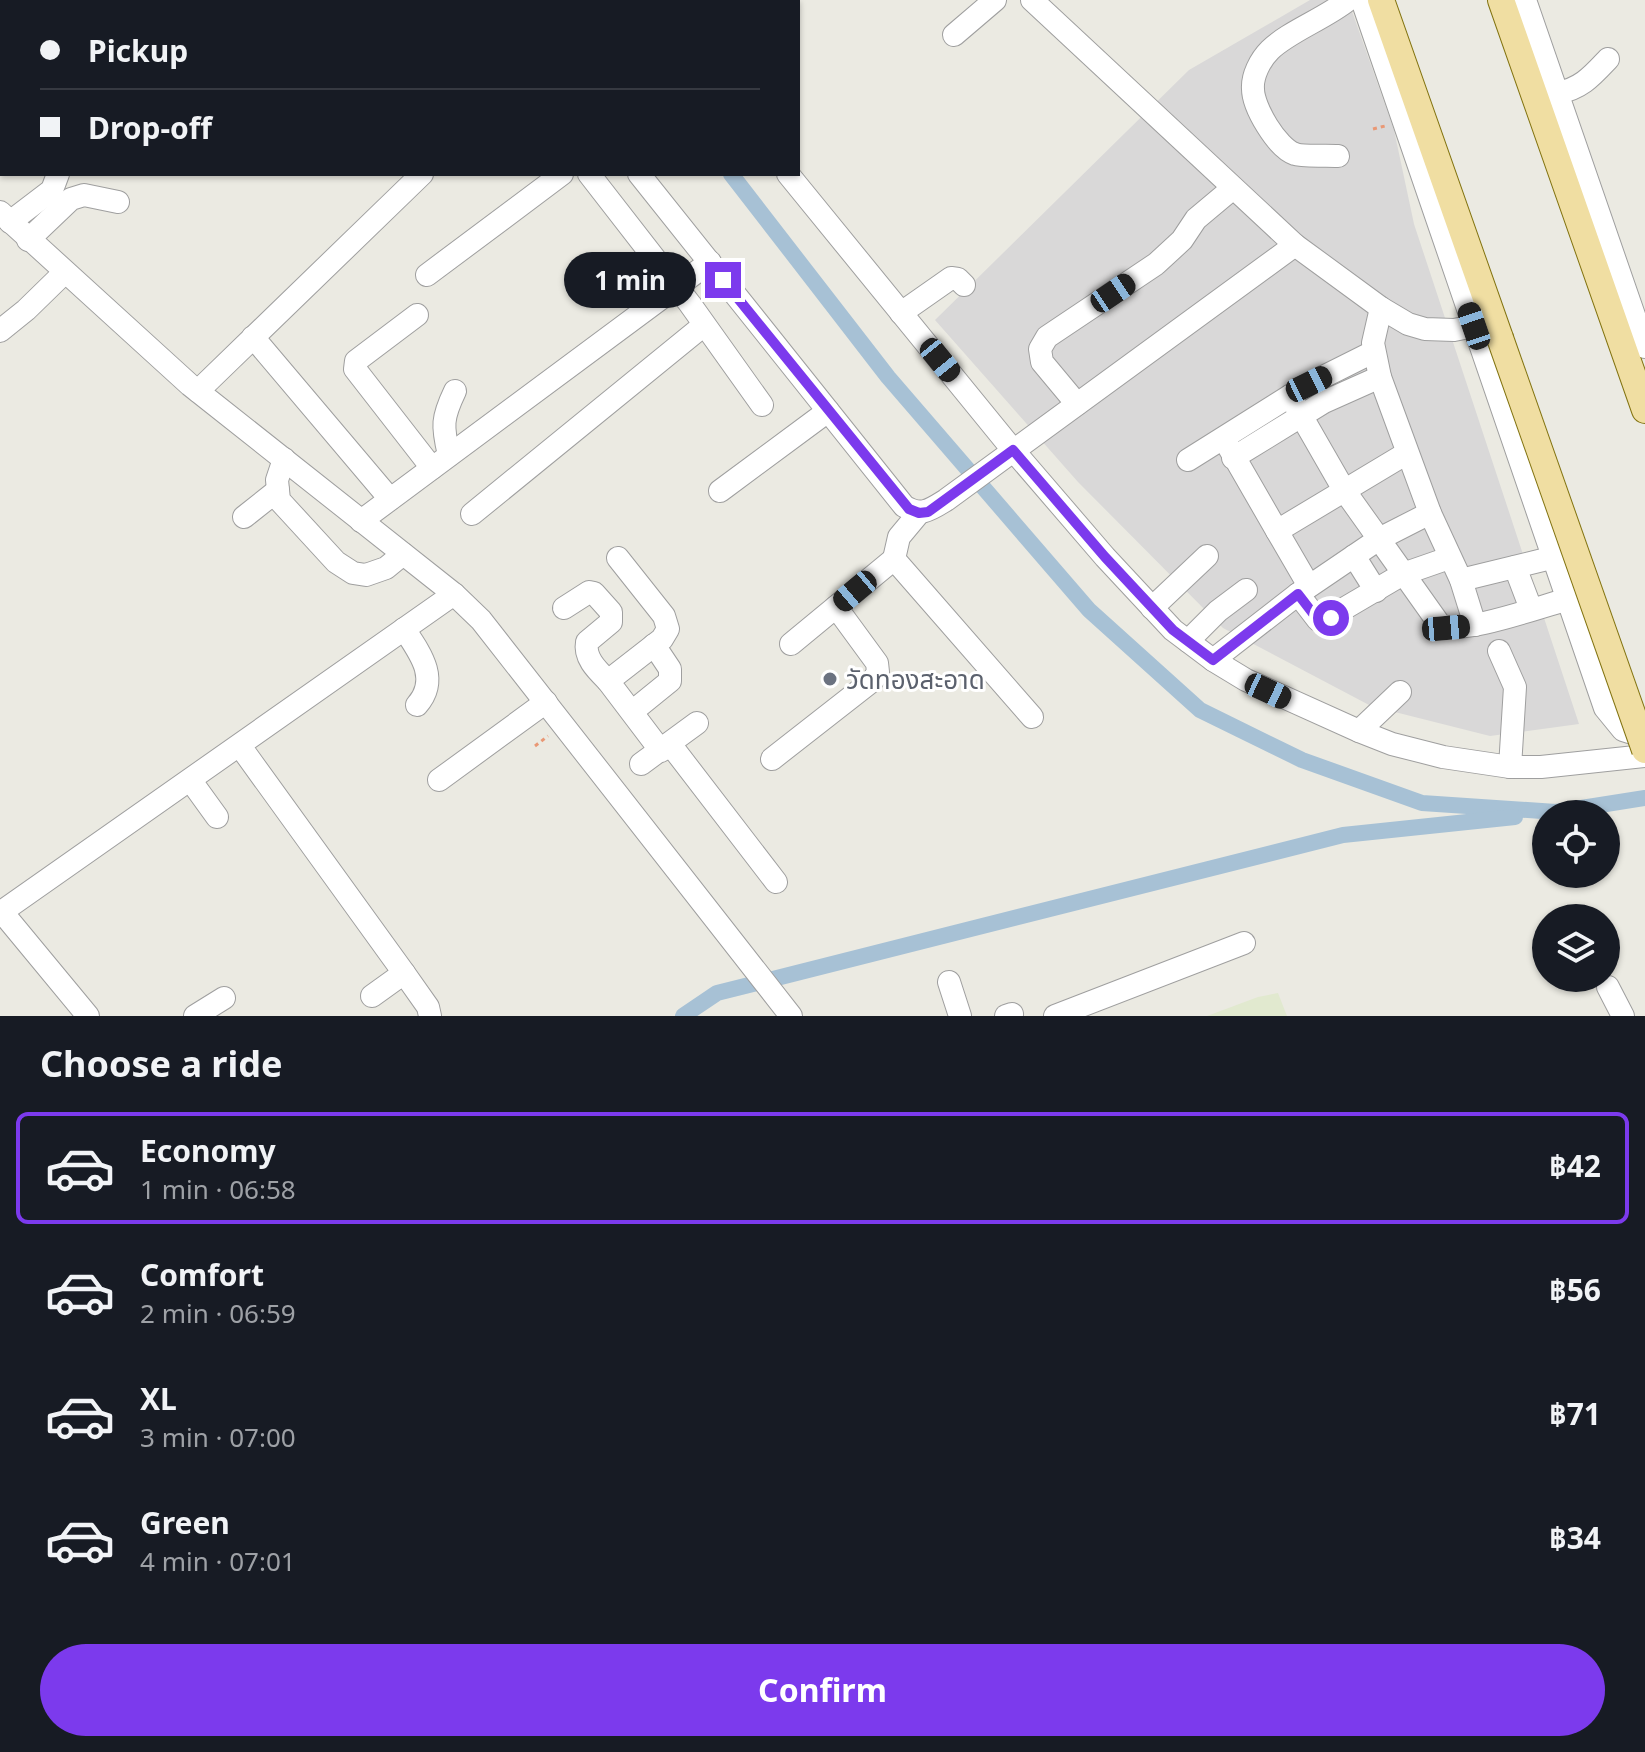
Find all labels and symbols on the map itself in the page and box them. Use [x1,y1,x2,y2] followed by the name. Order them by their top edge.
[563,252,695,308] callout: 1 min
[705,262,741,298] route end
[1086,270,1140,316] car
[1455,299,1493,353] car
[916,334,964,386] car
[1282,363,1336,405] car
[829,566,881,616] car
[1313,600,1349,636] route start
[1421,614,1471,642] car
[846,661,985,697] place label: วัดทองสะอาด
[821,670,839,688] marker: วัดทองสะอาด
[1241,670,1295,712] car

